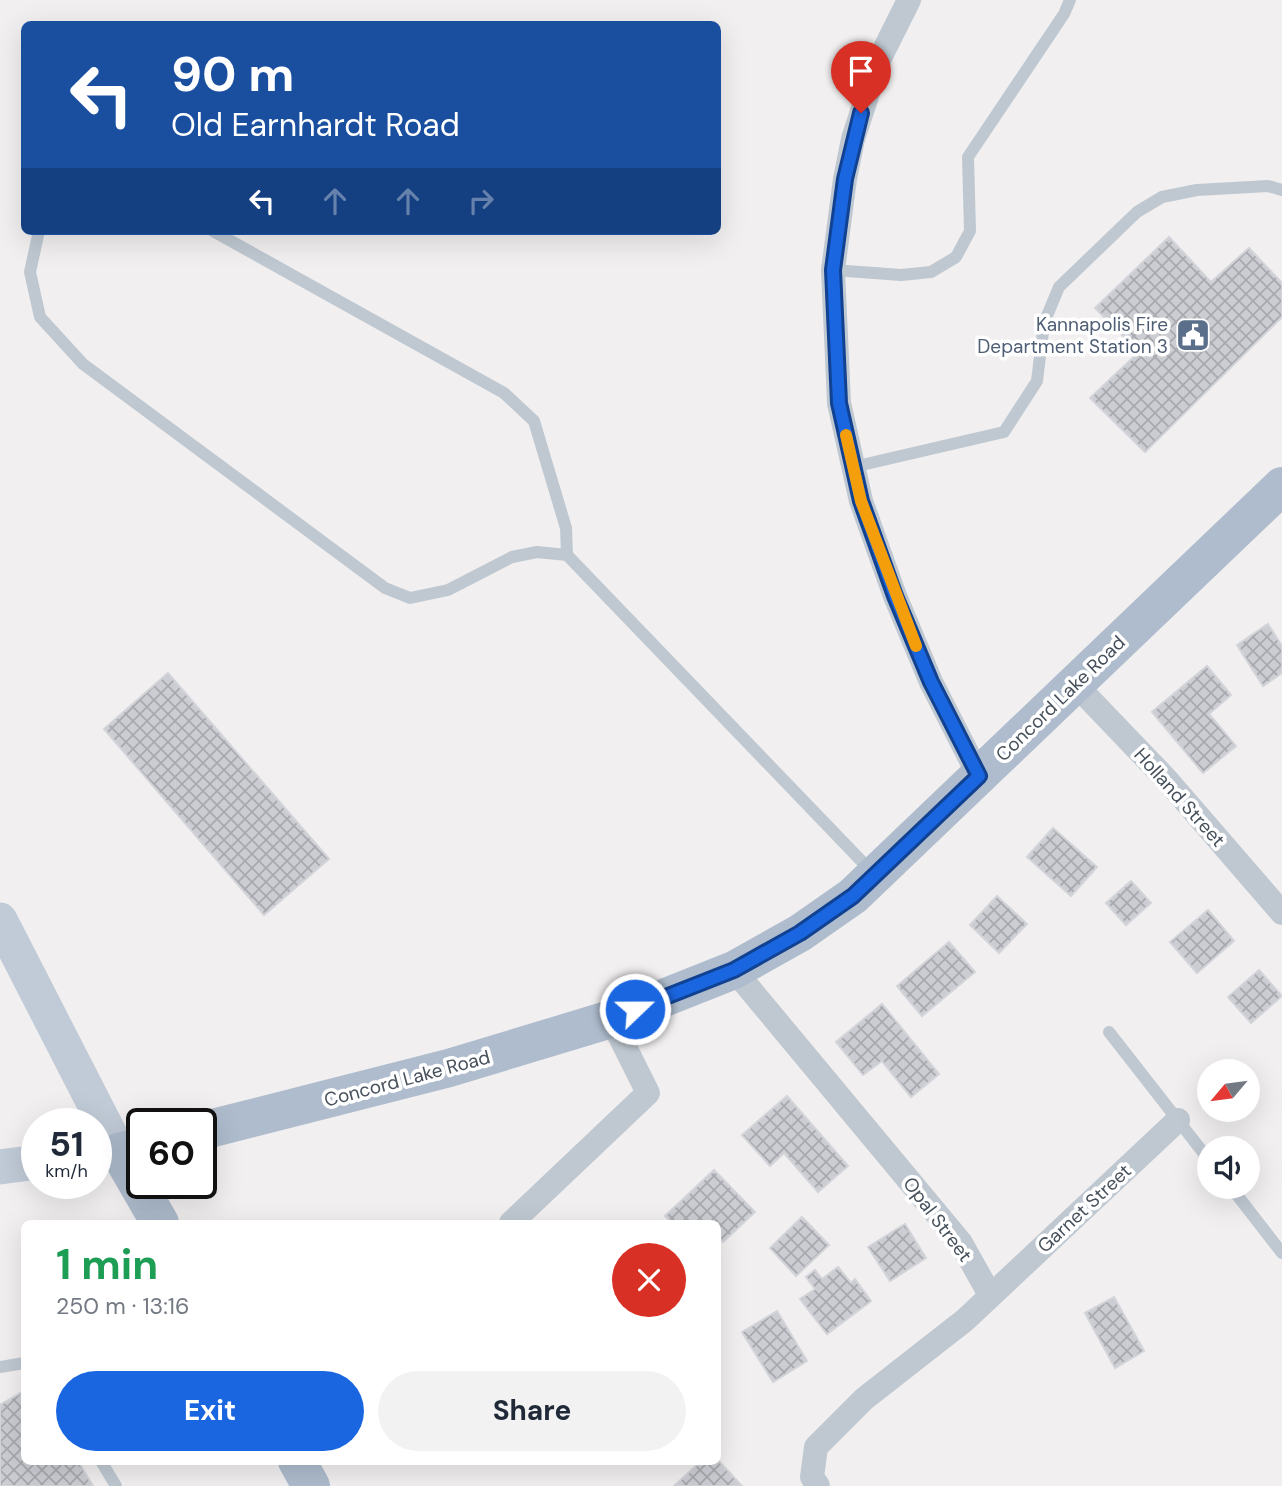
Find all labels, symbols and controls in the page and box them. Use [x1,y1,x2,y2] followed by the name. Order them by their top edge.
[831,41,891,113] pin
[171,42,294,106] text: 90 m
[56,49,147,140] icon: left
[842,52,880,90] icon: arrive
[171,104,460,146] text: Old Earnhardt Road
[243,182,281,220] icon: left
[316,182,354,220] icon: ahead
[389,182,427,220] icon: ahead
[462,182,500,220] icon: right
[977,312,1168,359] place label: Kannapolis Fire Department Station 3
[1174,316,1212,354] public building icon: Kannapolis Fire Department Station 3
[990,630,1130,767] street label: Concord Lake Road
[1129,743,1231,852] street label: Holland Street
[598,972,672,1046] position arrow
[321,1044,493,1113] street label: Concord Lake Road
[1197,1059,1260,1122] north arrow
[1197,1059,1260,1199] map controls
[126,1108,217,1199] speed limit sign: 60
[49,1121,84,1167] text: 51
[1197,1136,1260,1199] button: sound
[1032,1158,1137,1258] street label: Garnet Street
[45,1159,88,1183] text: km/h
[898,1172,978,1267] street label: Opal Street
[56,1237,158,1292] text: 1 min
[612,1243,686,1317] button: close
[56,1291,189,1321] text: 250 m · 13:16
[56,1371,364,1451] button: Exit
[378,1371,686,1451] button: Share

